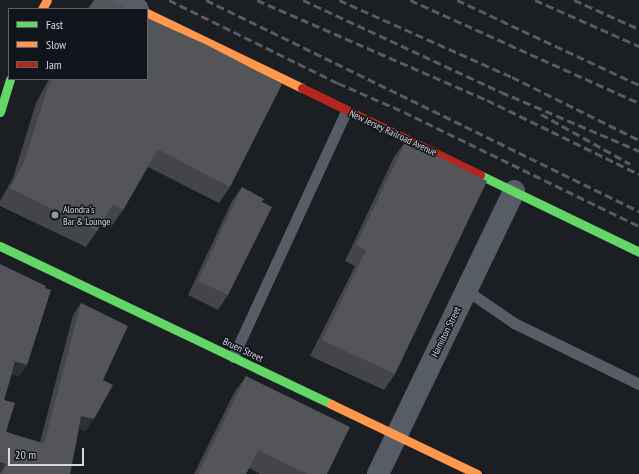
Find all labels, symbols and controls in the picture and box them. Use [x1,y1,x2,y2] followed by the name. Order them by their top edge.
[8,8,148,80] legend
[46,17,63,32] text: Fast
[46,37,66,52] text: Slow
[46,57,62,72] text: Jam
[347,107,439,159] street label: New Jersey Railroad Avenue
[63,203,110,226] place label: Alondra's Bar & Lounge
[50,210,60,220] marker: Alondra's Bar & Lounge
[429,305,463,359] street label: Hamilton Street
[221,335,265,365] street label: Bruen Street
[10,440,86,466] scale bar
[15,447,36,462] text: 20 m

